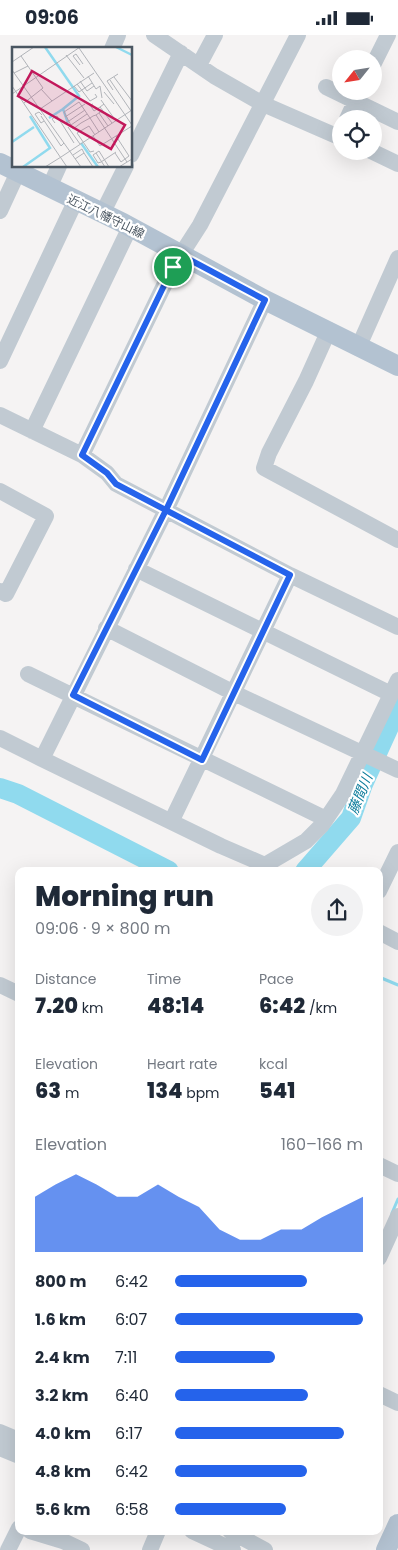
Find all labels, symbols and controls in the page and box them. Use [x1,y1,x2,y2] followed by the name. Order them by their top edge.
[25,4,79,31] text: 09:06
[12,47,132,167] inset map
[332,50,382,100] north arrow
[332,50,382,160] map controls
[332,110,382,160] button: locate
[65,190,147,242] street label: 近江八幡守山線
[152,246,194,288] pin
[159,253,187,281] icon: arrive
[343,769,378,817] water label: 藤間川
[35,877,214,916] text: Morning run
[311,884,363,936] button: share
[35,917,171,940] text: 09:06 · 9 × 800 m
[35,969,96,989] text: Distance
[147,969,181,989] text: Time
[259,969,294,989] text: Pace
[35,991,78,1020] text: 7.20
[147,991,204,1020] text: 48:14
[259,991,305,1020] text: 6:42
[78,998,103,1018] text: km
[305,998,337,1018] text: /km
[35,1054,98,1074] text: Elevation
[147,1054,217,1074] text: Heart rate
[259,1054,288,1074] text: kcal
[35,1076,61,1105] text: 63
[147,1076,182,1105] text: 134
[259,1076,295,1105] text: 541
[61,1083,79,1103] text: m
[182,1083,220,1103] text: bpm
[35,1133,107,1156] text: Elevation
[281,1133,363,1156] text: 160–166 m
[35,1270,87,1293] text: 800 m
[115,1270,148,1293] text: 6:42
[35,1308,86,1331] text: 1.6 km
[115,1308,147,1331] text: 6:07
[35,1346,90,1369] text: 2.4 km
[115,1346,137,1369] text: 7:11
[35,1384,89,1407] text: 3.2 km
[115,1384,149,1407] text: 6:40
[35,1422,91,1445] text: 4.0 km
[115,1422,142,1445] text: 6:17
[35,1460,91,1483] text: 4.8 km
[115,1460,148,1483] text: 6:42
[35,1498,90,1521] text: 5.6 km
[115,1498,149,1521] text: 6:58

